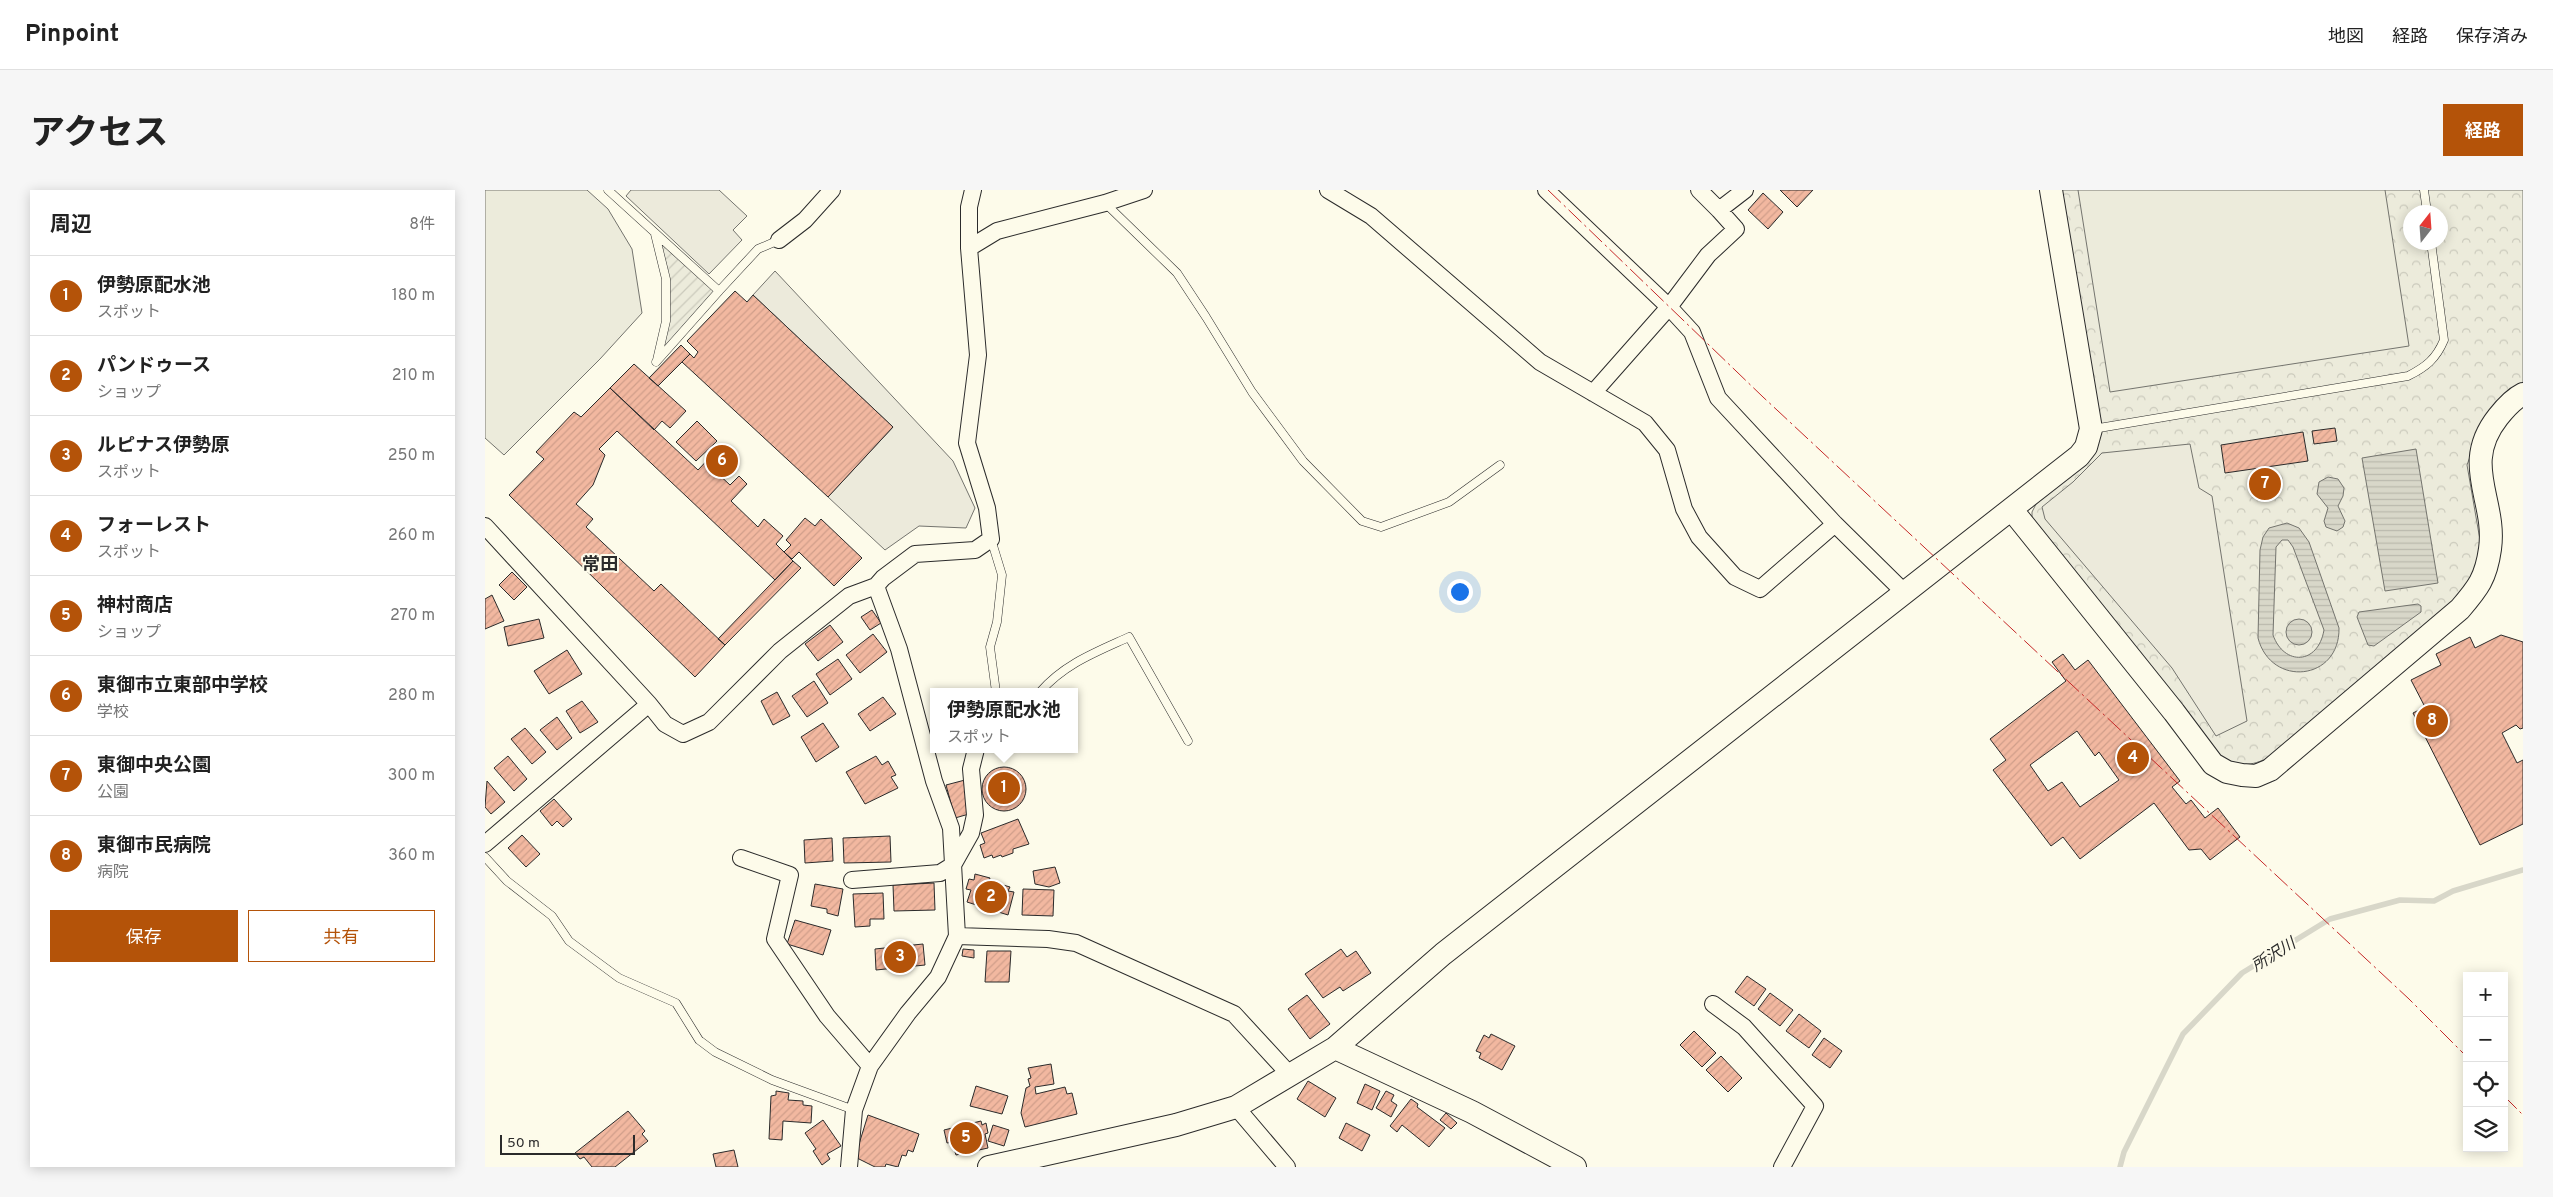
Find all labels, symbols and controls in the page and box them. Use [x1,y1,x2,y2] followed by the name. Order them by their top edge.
[25,20,119,50] text: Pinpoint
[2328,26,2364,49] text: 地図
[2392,26,2428,49] text: 経路
[2456,26,2528,49] text: 保存済み
[2443,104,2523,156] button: 経路
[30,113,168,157] text: アクセス
[2403,205,2448,250] north arrow
[50,212,92,239] text: 周辺
[409,215,435,235] text: 8件
[97,274,211,298] text: 伊勢原配水池
[63,286,69,306] text: 1
[392,286,435,306] text: 180 m
[97,303,161,323] text: スポット
[97,354,211,378] text: パンドゥース
[61,366,71,386] text: 2
[392,366,435,386] text: 210 m
[97,383,161,403] text: ショップ
[97,434,230,458] text: ルピナス伊勢原
[706,442,738,480] pin: 6
[61,446,71,466] text: 3
[388,446,435,466] text: 250 m
[97,463,161,483] text: スポット
[2249,465,2281,503] pin: 7
[97,514,211,538] text: フォーレスト
[61,526,71,546] text: 4
[388,526,435,546] text: 260 m
[97,543,161,563] text: スポット
[582,554,618,577] district label: 常田
[1447,579,1473,605] your location
[97,594,173,618] text: 神村商店
[61,606,71,626] text: 5
[390,606,435,626] text: 270 m
[97,623,161,643] text: ショップ
[97,674,268,698] text: 東御市立東部中学校
[61,686,71,706] text: 6
[388,686,435,706] text: 280 m
[930,688,1078,753] popup
[947,699,1061,723] text: 伊勢原配水池
[2416,702,2448,740] pin: 8
[97,703,129,723] text: 学校
[947,728,1011,748] text: スポット
[2117,739,2149,777] pin: 4
[97,754,211,778] text: 東御中央公園
[62,766,70,786] text: 7
[388,766,435,786] text: 300 m
[988,769,1020,807] pin: 1
[97,783,129,803] text: 公園
[97,834,211,858] text: 東御市民病院
[61,846,71,866] text: 8
[388,846,435,866] text: 360 m
[97,863,129,883] text: 病院
[975,878,1007,916] pin: 2
[50,910,238,962] button: 保存
[248,910,435,962] button: 共有
[2248,933,2301,977] water label: 所沢川
[884,938,916,976] pin: 3
[2463,972,2508,1152] map controls
[2463,972,2508,1017] button: +
[2463,1017,2508,1062] button: −
[2463,1062,2508,1107] button: locate
[2463,1107,2508,1152] button: layers
[950,1119,982,1157] pin: 5
[500,1132,635,1155] scale bar
[507,1135,540,1152] text: 50 m

